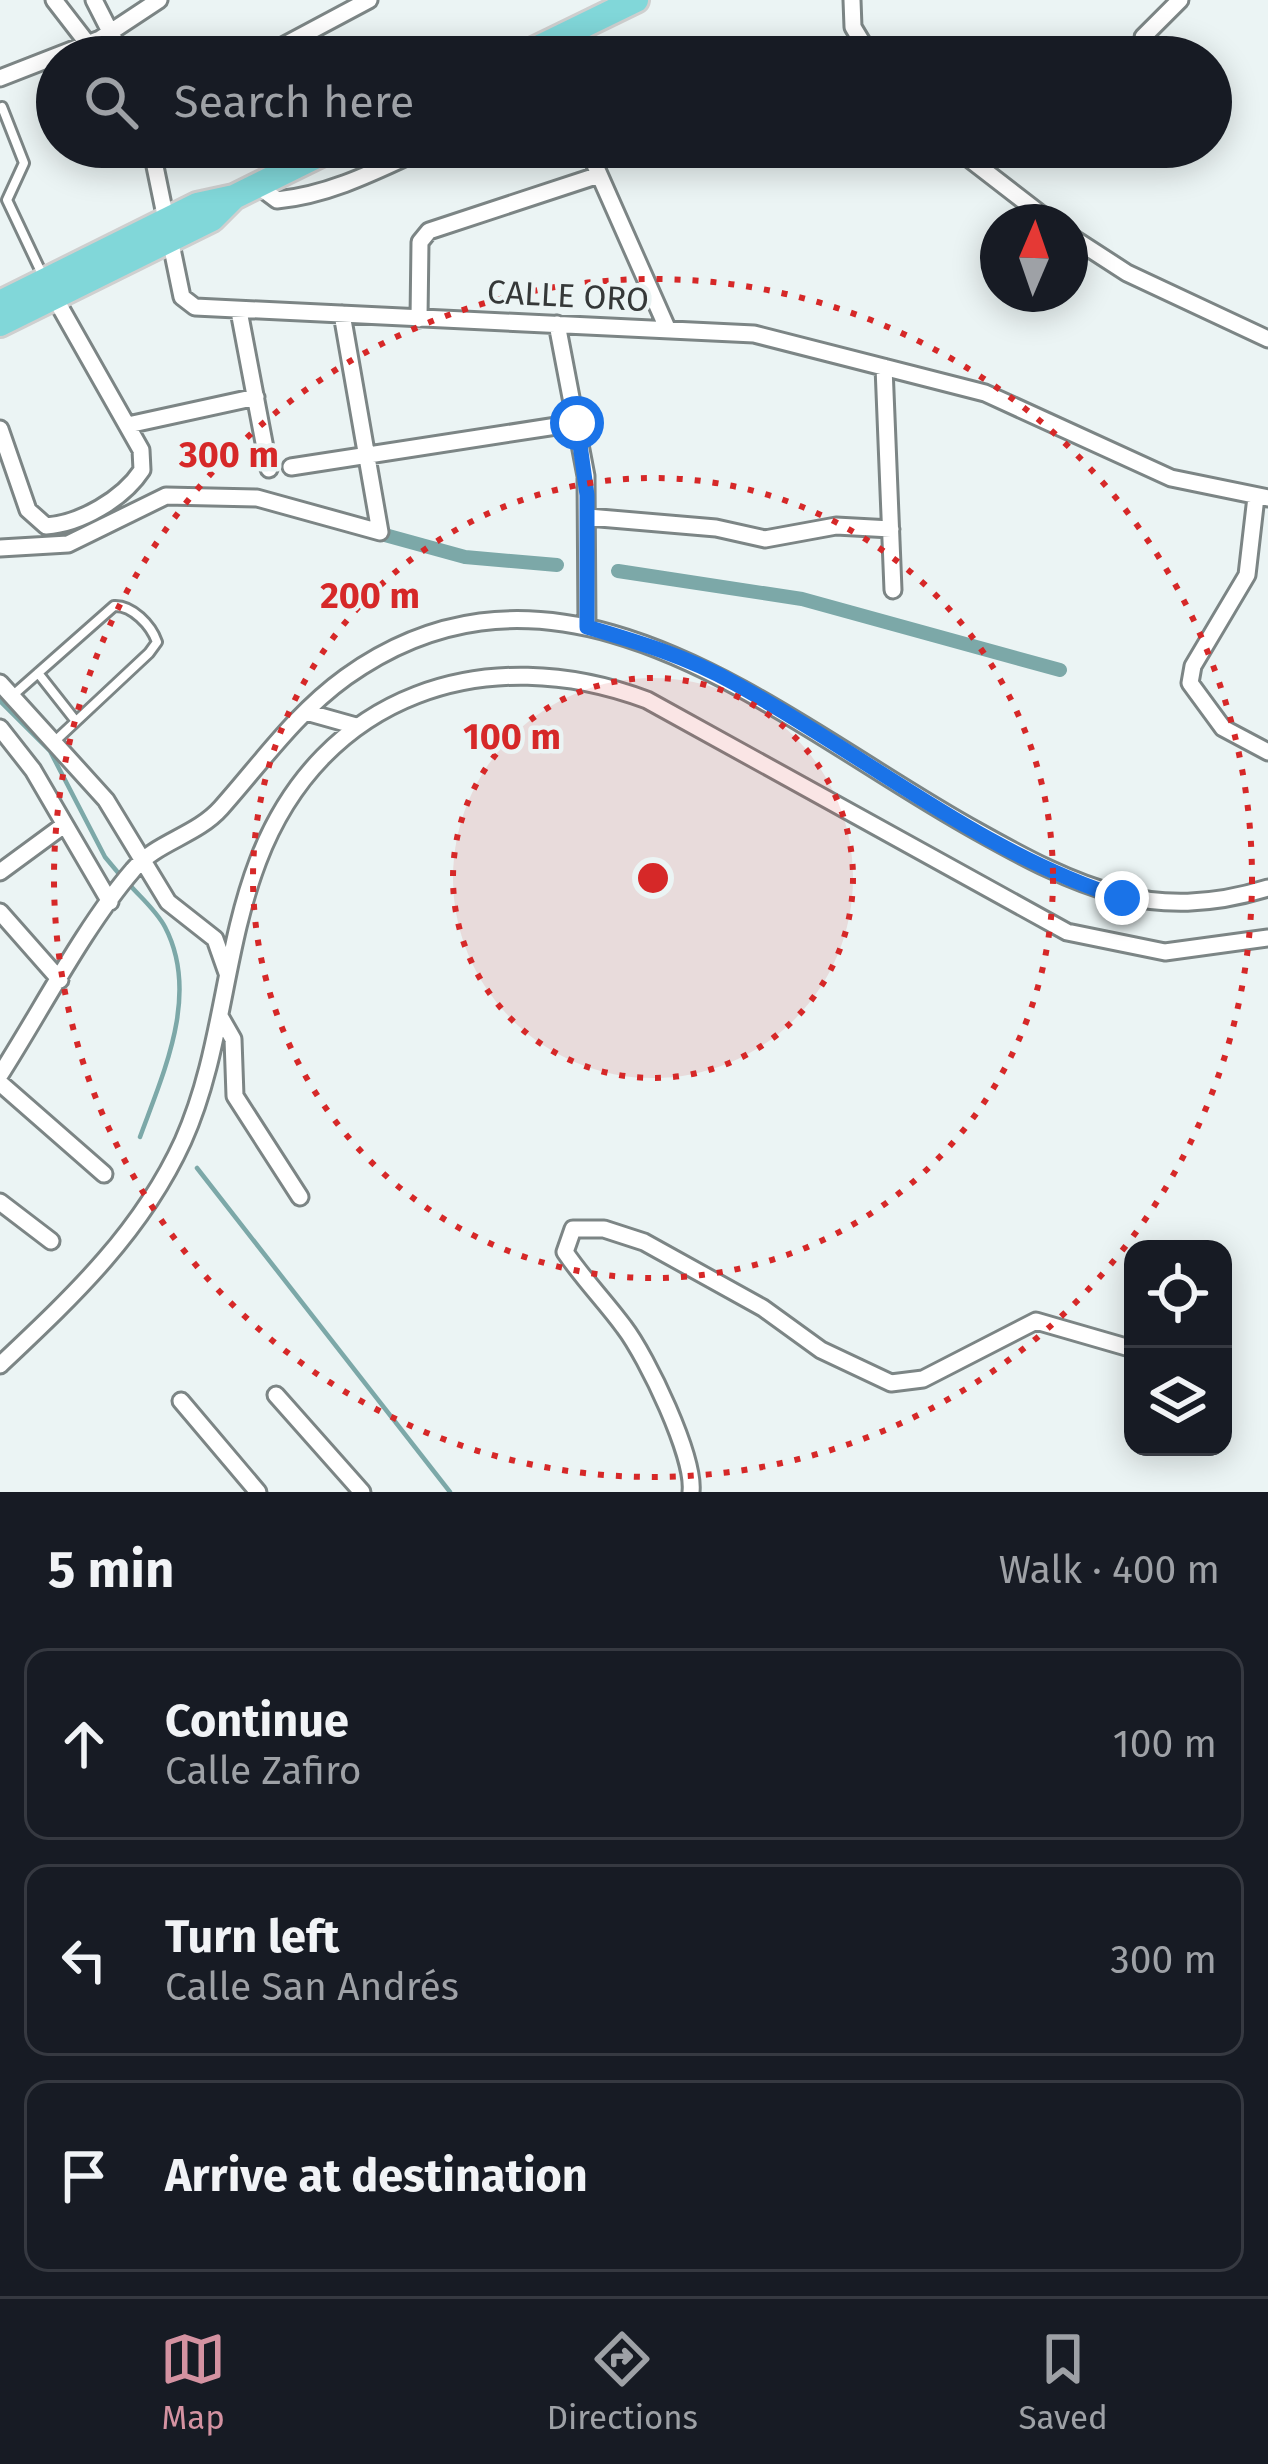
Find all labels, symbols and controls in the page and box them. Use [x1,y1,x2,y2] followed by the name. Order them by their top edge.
[36,36,1232,168] search box
[78,69,144,135] icon: search
[174,75,414,129] text: Search here
[980,204,1088,312] north arrow
[486,272,650,320] street label: CALLE ORO
[550,396,604,450] route start
[178,433,279,477] text: 300 m
[320,574,420,618] text: 200 m
[463,715,561,759] text: 100 m
[632,857,674,899] centre of rings
[1095,871,1149,925] route end
[1124,1240,1232,1456] map controls
[1124,1240,1232,1348] button: locate
[1124,1348,1232,1456] button: layers
[48,1539,174,1601] text: 5 min
[999,1547,1220,1593] text: Walk · 400 m
[165,1694,349,1748] text: Continue
[51,1711,117,1777] icon: ahead
[1113,1721,1217,1767] text: 100 m
[165,1748,362,1794] text: Calle Zafiro
[165,1910,339,1964] text: Turn left
[51,1927,117,1993] icon: left
[1110,1937,1217,1983] text: 300 m
[165,1964,459,2010] text: Calle San Andrés
[51,2143,117,2209] icon: arrive
[165,2149,588,2203] text: Arrive at destination
[160,2326,226,2438] tab: Map
[547,2326,698,2438] tab: Directions
[1018,2326,1108,2438] tab: Saved

